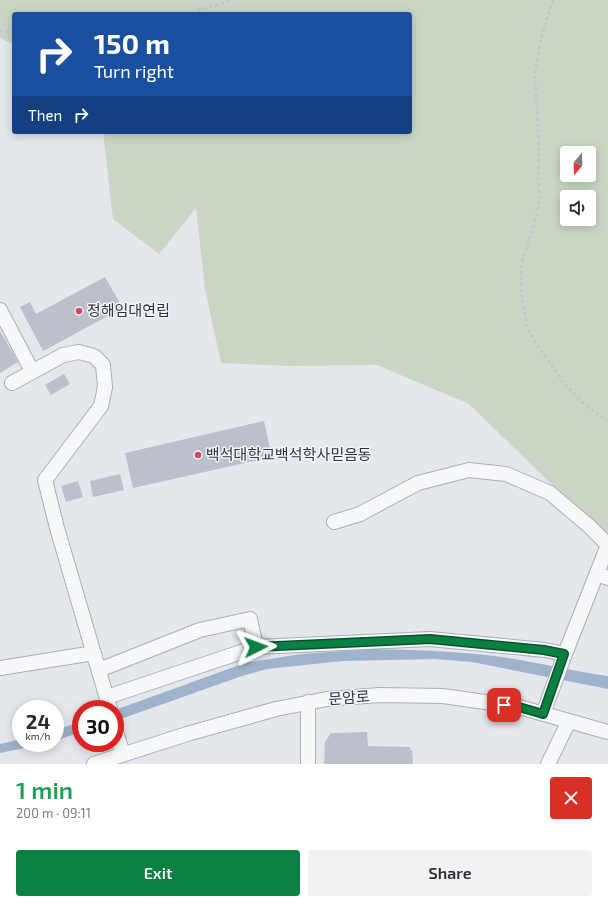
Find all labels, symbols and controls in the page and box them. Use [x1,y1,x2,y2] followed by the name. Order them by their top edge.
[94,26,170,60] text: 150 m
[28,28,80,80] icon: right
[94,60,174,82] text: Turn right
[70,104,92,126] icon: right
[28,106,62,124] text: Then
[560,146,596,182] north arrow
[560,146,596,226] map controls
[560,190,596,226] button: sound
[87,301,170,319] place label: 정해임대연립
[74,306,84,316] marker: 정해임대연립
[206,445,372,463] place label: 백석대학교백석학사믿음동
[193,450,203,460] marker: 백석대학교백석학사믿음동
[235,626,277,668] position arrow
[328,687,370,707] street label: 문암로
[487,688,521,722] pin
[493,694,515,716] icon: arrive
[72,700,124,752] speed limit sign: 30
[26,709,50,733] text: 24
[26,730,50,742] text: km/h
[16,775,73,804] text: 1 min
[550,777,592,819] button: close
[16,805,91,821] text: 200 m · 09:11
[16,850,300,896] button: Exit
[308,850,592,896] button: Share

